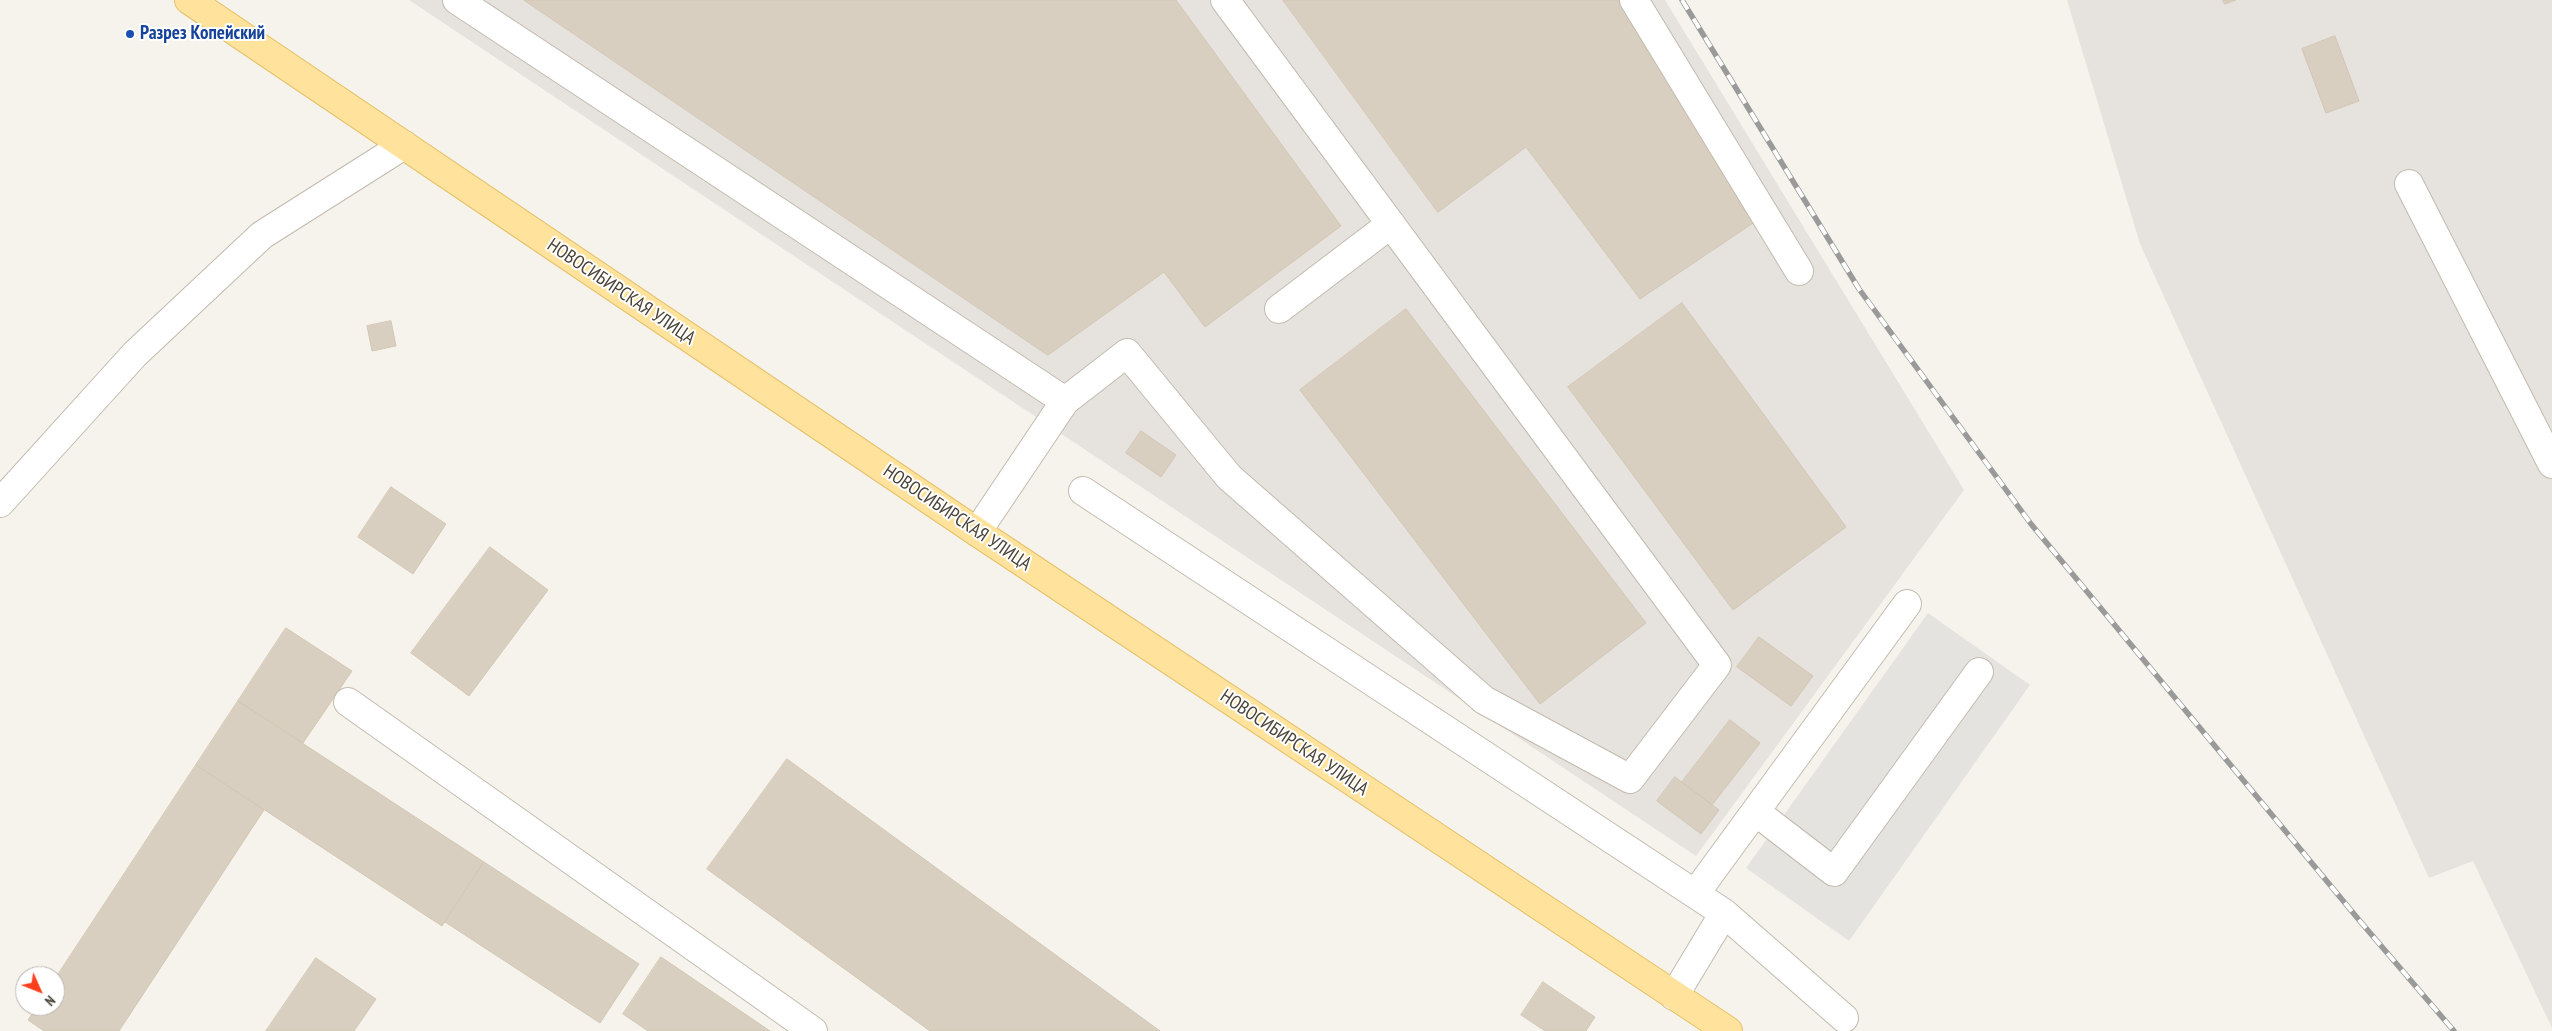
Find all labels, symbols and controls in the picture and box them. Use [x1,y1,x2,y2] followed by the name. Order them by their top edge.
[140,23,265,45] place label: Разрез Копейский
[124,28,136,40] marker: Разрез Копейский
[543,234,699,350] street label: НОВОСИБИРСКАЯ УЛИЦА
[879,460,1035,576] street label: НОВОСИБИРСКАЯ УЛИЦА
[1216,685,1372,801] street label: НОВОСИБИРСКАЯ УЛИЦА
[15,966,65,1016] north arrow
[41,992,59,1010] text: N

